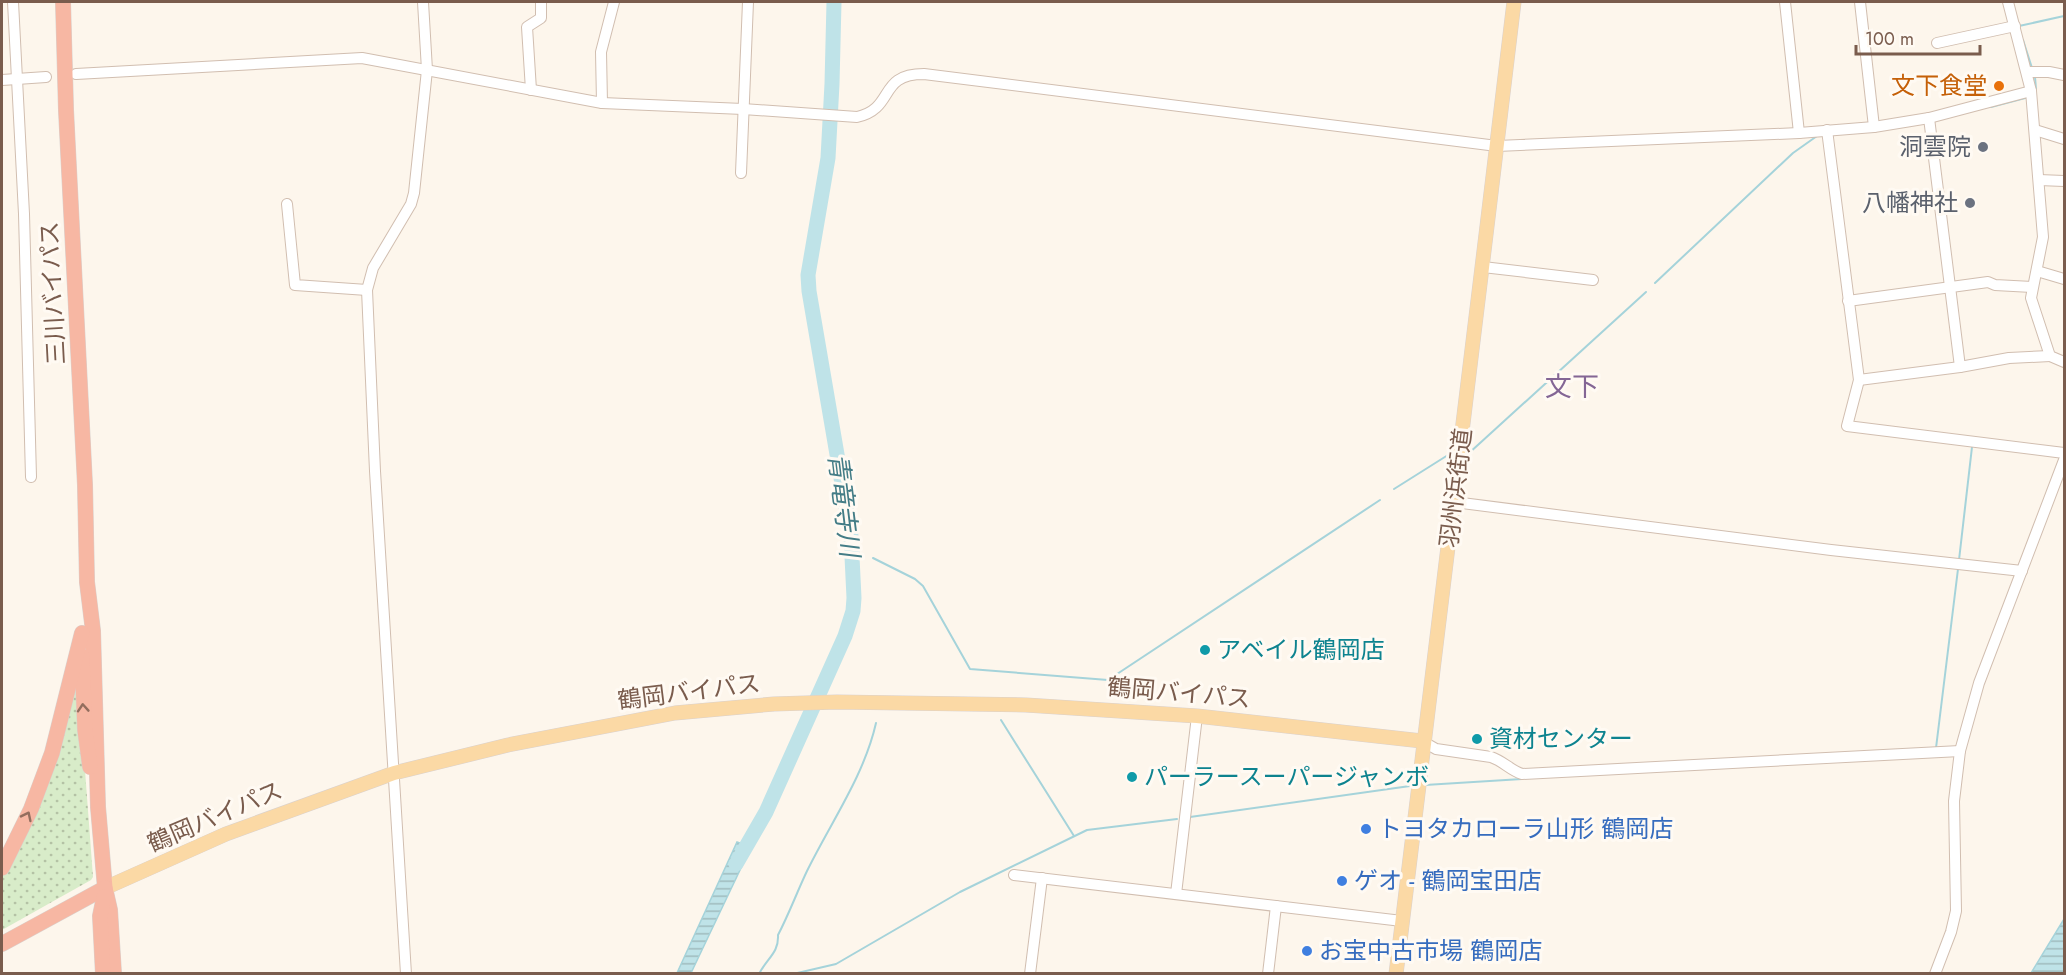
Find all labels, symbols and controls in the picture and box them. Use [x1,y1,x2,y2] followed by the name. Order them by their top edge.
[1856,18,1980,56] scale bar
[1865,26,1914,52] text: 100 m
[1891,68,1987,103] place label: 文下食堂
[1992,79,2006,93] marker: 文下食堂
[1899,129,1971,164] place label: 洞雲院
[1976,140,1990,154] marker: 洞雲院
[1862,185,1958,220] place label: 八幡神社
[1963,196,1977,210] marker: 八幡神社
[31,220,74,366] street label: 三川バイパス
[1545,367,1599,406] district label: 文下
[1431,426,1480,550] street label: 羽州浜街道
[819,451,870,562] water label: 青竜寺川
[1217,632,1385,667] place label: アベイル鶴岡店
[1198,643,1212,657] marker: アベイル鶴岡店
[616,665,762,718] street label: 鶴岡バイパス
[1106,669,1252,716] street label: 鶴岡バイパス
[77,703,90,712] one-way arrow
[1489,721,1633,756] place label: 資材センター
[1470,732,1484,746] marker: 資材センター
[1144,759,1429,794] place label: パーラースーパージャンボ
[1125,770,1139,784] marker: パーラースーパージャンボ
[142,772,288,861] street label: 鶴岡バイパス
[20,811,32,822] one-way arrow
[1378,811,1673,846] place label: トヨタカローラ山形 鶴岡店
[1359,822,1373,836] marker: トヨタカローラ山形 鶴岡店
[1354,863,1541,898] place label: ゲオ - 鶴岡宝田店
[1335,874,1349,888] marker: ゲオ - 鶴岡宝田店
[1319,933,1542,968] place label: お宝中古市場 鶴岡店
[1300,944,1314,958] marker: お宝中古市場 鶴岡店

